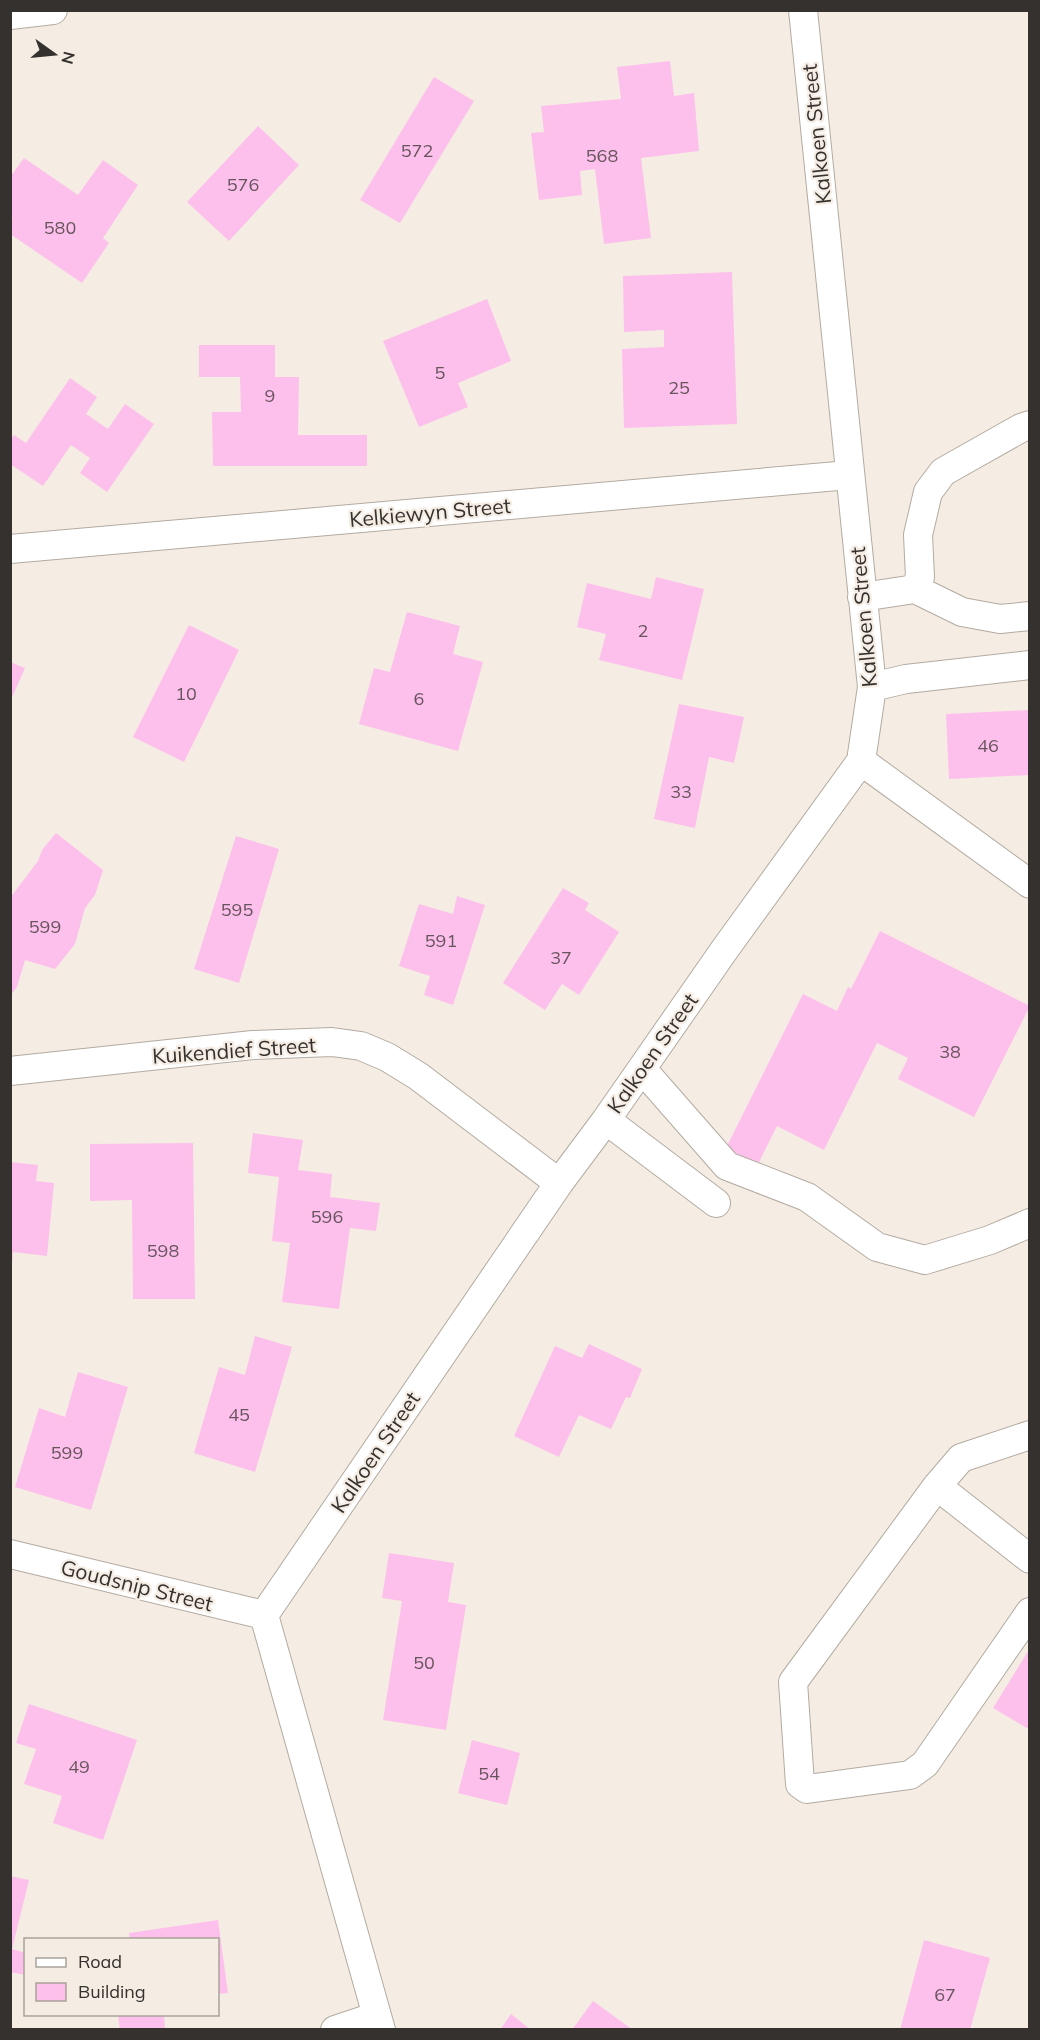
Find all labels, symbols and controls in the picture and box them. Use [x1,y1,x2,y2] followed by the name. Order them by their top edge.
[24,24,84,84] north arrow
[57,49,80,66] text: N
[796,63,836,205] street label: Kalkoen Street
[401,139,433,162] house number: 572
[586,144,618,167] house number: 568
[227,173,259,196] house number: 576
[44,216,76,239] house number: 580
[435,361,446,384] house number: 5
[668,376,690,399] house number: 25
[265,384,275,407] house number: 9
[348,492,512,532] street label: Kelkiewyn Street
[844,546,882,688] street label: Kalkoen Street
[638,619,648,642] house number: 2
[175,682,197,705] house number: 10
[414,687,424,710] house number: 6
[977,734,999,757] house number: 46
[670,780,692,803] house number: 33
[221,898,253,921] house number: 595
[29,915,61,938] house number: 599
[425,929,457,952] house number: 591
[550,946,572,969] house number: 37
[601,988,703,1118] street label: Kalkoen Street
[151,1031,317,1069] street label: Kuikendief Street
[939,1040,961,1063] house number: 38
[311,1205,343,1228] house number: 596
[147,1239,179,1262] house number: 598
[325,1386,425,1518] street label: Kalkoen Street
[228,1403,250,1426] house number: 45
[51,1441,83,1464] house number: 599
[58,1554,216,1616] street label: Goudsnip Street
[413,1651,435,1674] house number: 50
[68,1755,90,1778] house number: 49
[478,1762,500,1785] house number: 54
[24,1938,219,2016] legend
[78,1950,122,1973] text: Road
[78,1980,146,2003] text: Building
[934,1983,956,2006] house number: 67

